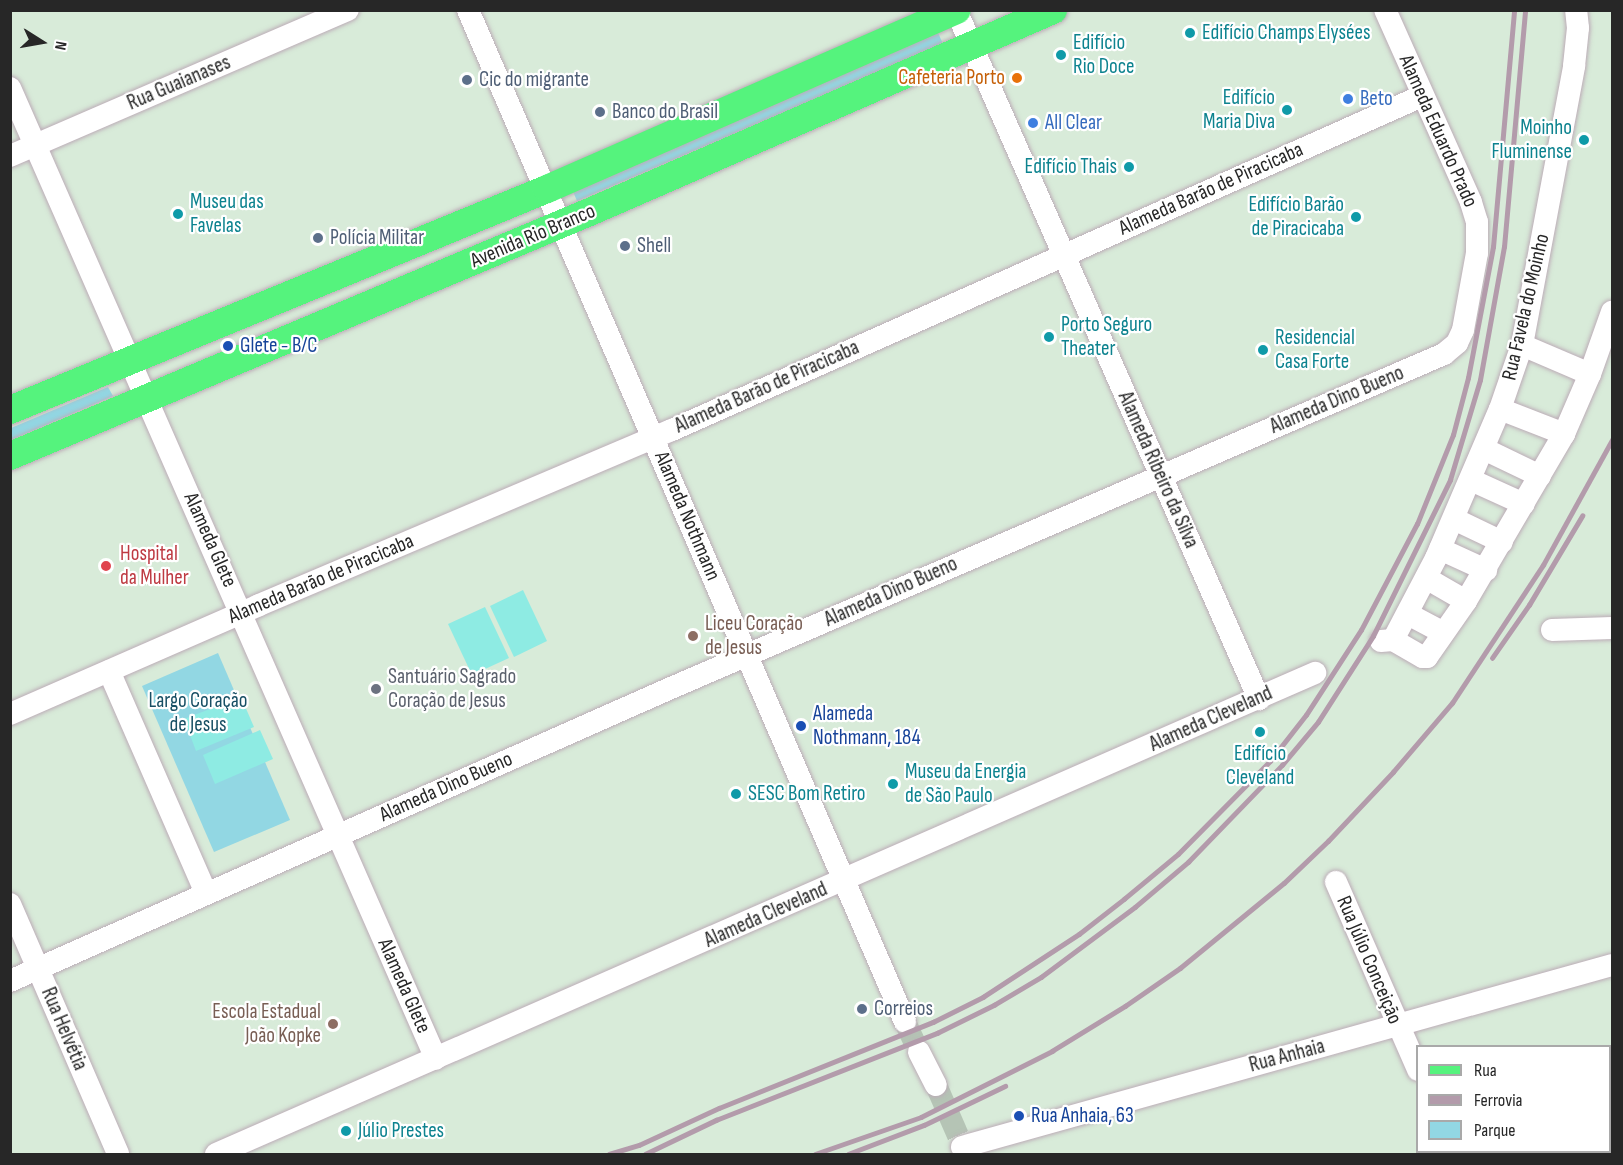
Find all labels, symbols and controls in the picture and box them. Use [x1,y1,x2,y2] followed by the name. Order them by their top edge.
[12,12,72,72] north arrow
[1202,20,1370,46] place label: Edifício Champs Elysées
[1183,26,1197,40] marker: Edifício Champs Elysées
[1073,30,1134,80] place label: Edifício Rio Doce
[50,40,70,52] text: N
[1054,48,1068,62] marker: Edifício Rio Doce
[124,50,234,116] street label: Rua Guaianases
[1393,51,1483,211] street label: Alameda Eduardo Prado
[898,65,1005,91] place label: Cafeteria Porto
[479,67,589,93] place label: Cic do migrante
[1010,71,1024,85] marker: Cafeteria Porto
[460,73,474,87] marker: Cic do migrante
[1203,85,1275,135] place label: Edifício Maria Diva
[1360,86,1393,112] place label: Beto
[1341,92,1355,106] marker: Beto
[612,99,718,125] place label: Banco do Brasil
[1280,103,1294,117] marker: Edifício Maria Diva
[593,105,607,119] marker: Banco do Brasil
[1045,110,1102,136] place label: All Clear
[1492,115,1572,165] place label: Moinho Fluminense
[1026,116,1040,130] marker: All Clear
[1577,133,1591,147] marker: Moinho Fluminense
[1115,137,1307,241] street label: Alameda Barão de Piracicaba
[1025,154,1117,180] place label: Edifício Thais
[1122,160,1136,174] marker: Edifício Thais
[190,189,264,239] place label: Museu das Favelas
[1248,192,1344,242] place label: Edifício Barão de Piracicaba
[467,198,599,274] street label: Avenida Rio Branco
[171,207,185,221] marker: Museu das Favelas
[1349,210,1363,224] marker: Edifício Barão de Piracicaba
[330,225,424,251] place label: Polícia Militar
[311,231,325,245] marker: Polícia Militar
[1497,231,1555,383] street label: Rua Favela do Moinho
[637,233,671,259] place label: Shell
[618,239,632,253] marker: Shell
[1061,312,1152,362] place label: Porto Seguro Theater
[1275,325,1355,375] place label: Residencial Casa Forte
[1042,330,1056,344] marker: Porto Seguro Theater
[240,333,318,359] place label: Glete - B/C
[671,335,863,439] street label: Alameda Barão de Piracicaba
[221,339,235,353] marker: Glete - B/C
[1256,343,1270,357] marker: Residencial Casa Forte
[1266,360,1408,440] street label: Alameda Dino Bueno
[1112,388,1204,552] street label: Alameda Ribeiro da Silva
[648,448,726,584] street label: Alameda Nothmann
[178,489,242,591] street label: Alameda Glete
[224,529,418,629] street label: Alameda Barão de Piracicaba
[120,541,189,591] place label: Hospital da Mulher
[821,551,961,633] street label: Alameda Dino Bueno
[97,557,115,575] marker: Hospital da Mulher
[705,611,803,661] place label: Liceu Coração de Jesus
[686,629,700,643] marker: Liceu Coração de Jesus
[388,664,516,714] place label: Santuário Sagrado Coração de Jesus
[1146,681,1276,757] street label: Alameda Cleveland
[369,682,383,696] marker: Santuário Sagrado Coração de Jesus
[148,688,248,738] park label: Largo Coração de Jesus
[813,701,920,751] place label: Alameda Nothmann, 184
[794,719,808,733] marker: Alameda Nothmann, 184
[1253,725,1267,739] marker: Edifício Cleveland
[1226,741,1294,791] place label: Edifício Cleveland
[376,746,516,828] street label: Alameda Dino Bueno
[905,759,1026,809] place label: Museu da Energia de São Paulo
[886,777,900,791] marker: Museu da Energia de São Paulo
[748,781,866,807] place label: SESC Bom Retiro
[729,787,743,801] marker: SESC Bom Retiro
[701,877,831,953] street label: Alameda Cleveland
[1331,892,1407,1028] street label: Rua Júlio Conceição
[372,935,436,1037] street label: Alameda Glete
[35,984,93,1074] street label: Rua Helvétia
[874,996,933,1022] place label: Correios
[212,999,321,1049] place label: Escola Estadual João Kopke
[855,1002,869,1016] marker: Correios
[326,1017,340,1031] marker: Escola Estadual João Kopke
[1246,1034,1328,1078] street label: Rua Anhaia
[1416,1045,1611,1153] legend
[1474,1060,1497,1081] text: Rua
[1474,1090,1522,1111] text: Ferrovia
[1031,1103,1134,1129] place label: Rua Anhaia, 63
[1012,1109,1026,1123] marker: Rua Anhaia, 63
[358,1118,444,1144] place label: Júlio Prestes
[1474,1120,1515,1141] text: Parque
[339,1124,353,1138] marker: Júlio Prestes

